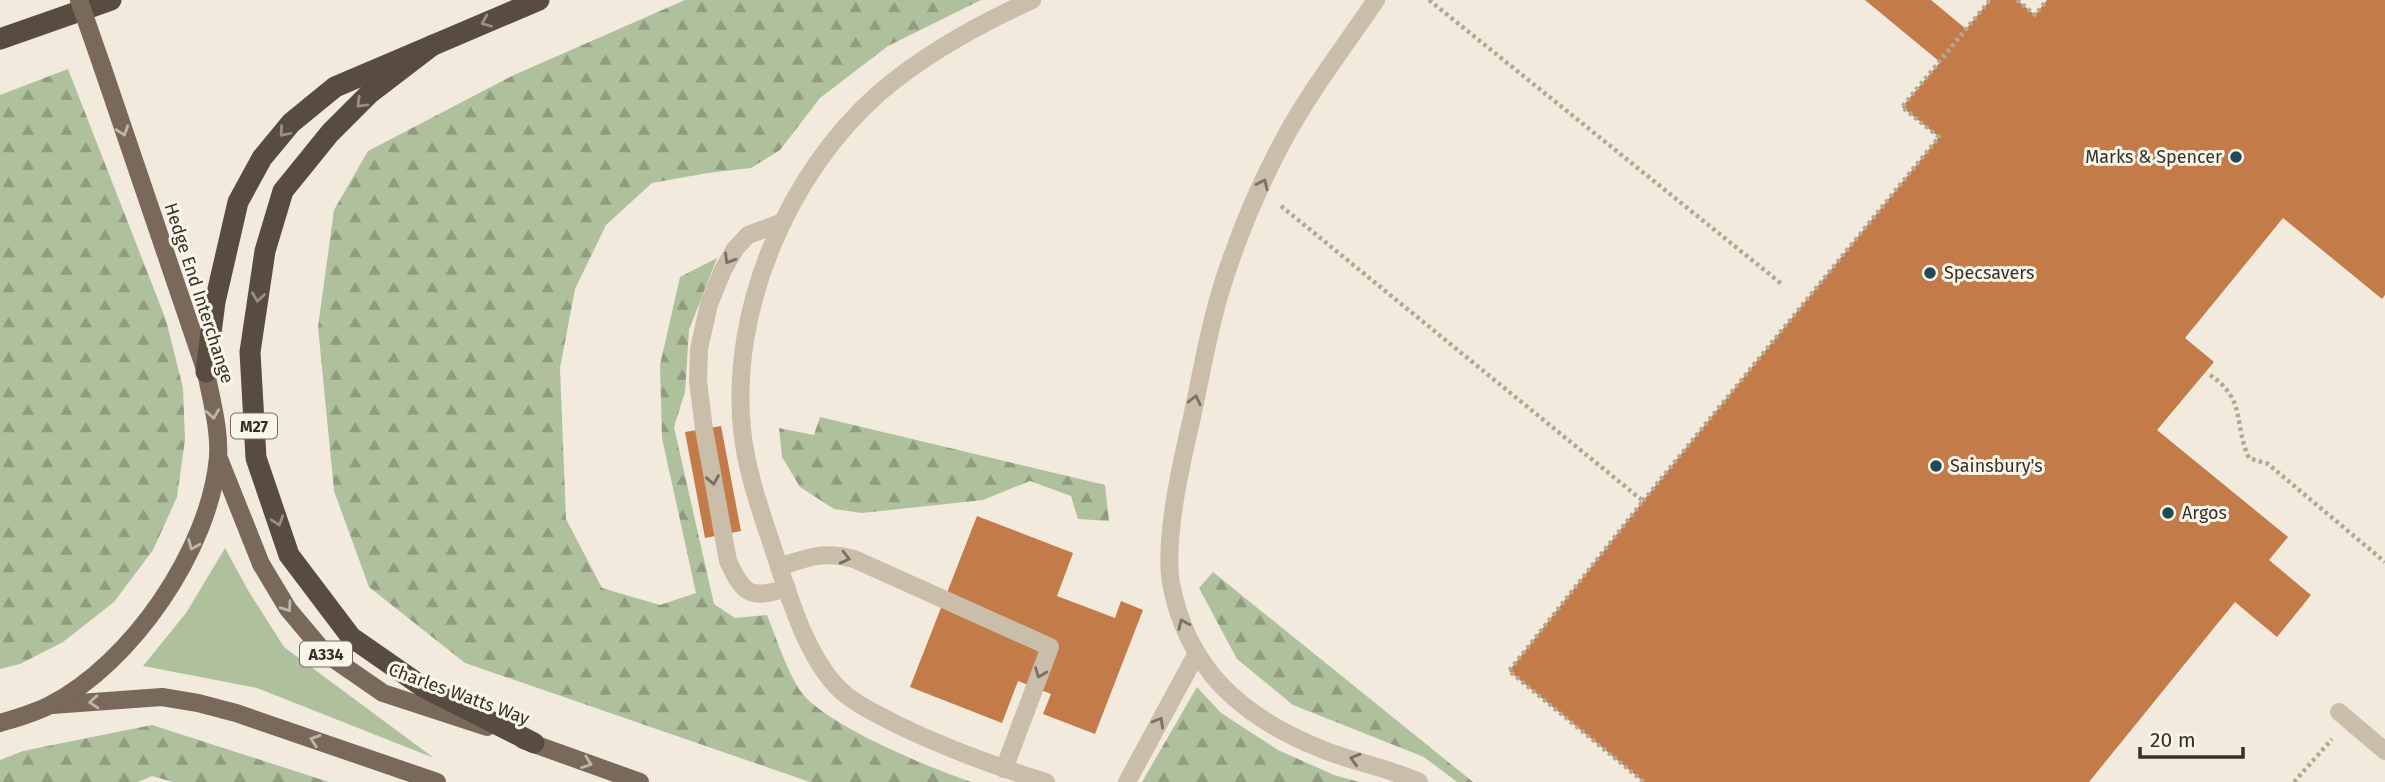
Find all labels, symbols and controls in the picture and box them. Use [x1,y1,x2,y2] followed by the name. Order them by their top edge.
[481,14,493,28] one-way arrow
[356,94,369,107] one-way arrow
[280,123,292,136] one-way arrow
[115,125,129,137] one-way arrow
[2085,146,2222,168] place label: Marks & Spencer
[2228,149,2244,165] marker: Marks & Spencer
[1255,179,1269,191] one-way arrow
[159,200,239,386] street label: Hedge End Interchange
[725,252,738,265] one-way arrow
[1944,262,2034,284] place label: Specsavers
[1922,265,1938,281] marker: Specsavers
[251,292,266,303] one-way arrow
[1187,394,1202,406] one-way arrow
[206,408,221,420] one-way arrow
[231,414,277,438] road number: M27
[1950,455,2043,477] place label: Sainsbury's
[1928,458,1944,474] marker: Sainsbury's
[705,474,720,486] one-way arrow
[2182,502,2227,524] place label: Argos
[2160,505,2176,521] marker: Argos
[269,514,284,526] one-way arrow
[187,538,201,551] one-way arrow
[839,550,851,564] one-way arrow
[279,599,291,612] one-way arrow
[1177,619,1191,631] one-way arrow
[300,642,352,666] road number: A334
[386,658,533,730] street label: Charles Watts Way
[1035,667,1049,679] one-way arrow
[88,694,99,709] one-way arrow
[1151,716,1164,729] one-way arrow
[2140,716,2243,760] scale bar
[2150,727,2196,753] text: 20 m
[309,734,322,748] one-way arrow
[1349,753,1361,768] one-way arrow
[581,754,593,768] one-way arrow

